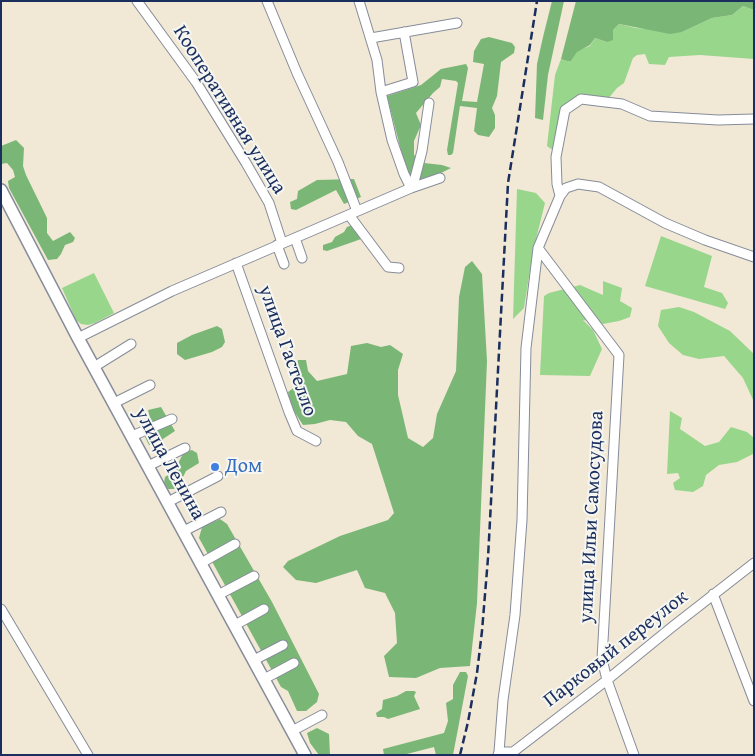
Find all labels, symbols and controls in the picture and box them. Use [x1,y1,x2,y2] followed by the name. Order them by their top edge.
[167,21,291,199] street label: Кооперативная улица
[252,282,322,420] street label: улица Гастелло
[128,403,210,525] street label: улица Ленина
[574,410,610,624] street label: улица Ильи Самосудова
[225,455,262,479] place label: Дом
[209,461,221,473] marker: Дом
[539,585,693,713] street label: Парковый переулок

